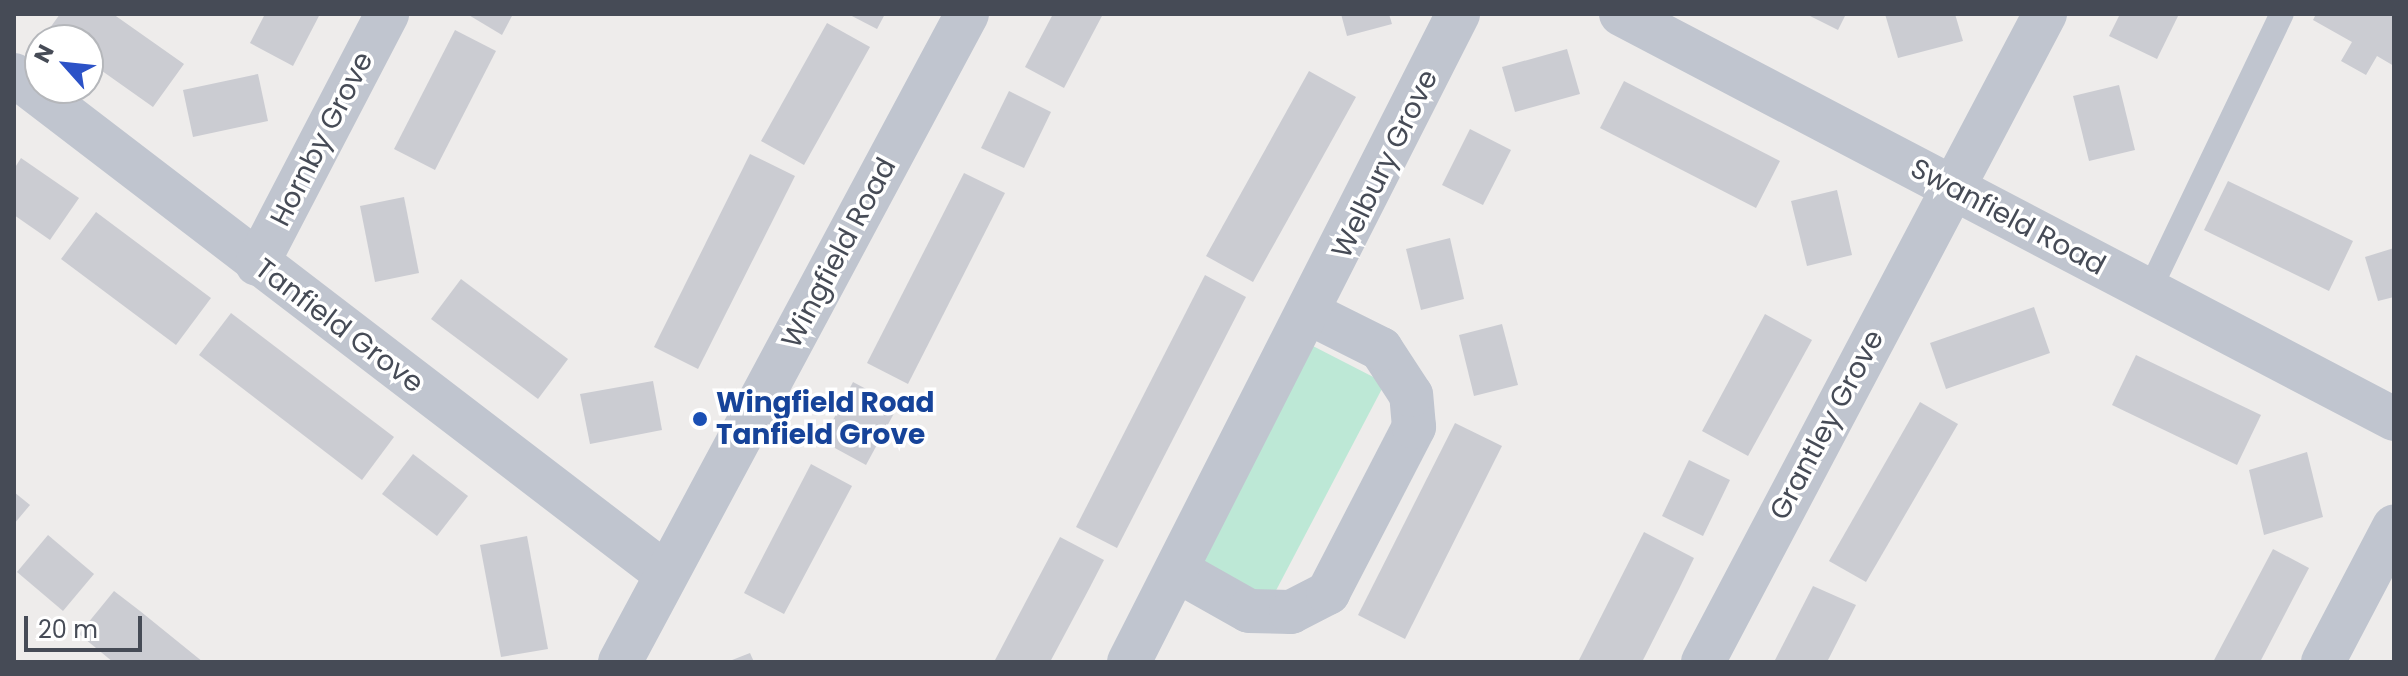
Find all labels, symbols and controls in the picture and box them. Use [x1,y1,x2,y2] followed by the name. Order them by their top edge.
[24,24,104,104] north arrow
[26,39,62,68] text: N
[264,46,380,232] street label: Hornby Grove
[1325,64,1445,264] street label: Welbury Grove
[775,152,903,354] street label: Wingfield Road
[1905,152,2111,282] street label: Swanfield Road
[248,252,430,400] street label: Tanfield Grove
[1763,324,1891,526] street label: Grantley Grove
[716,386,935,452] place label: Wingfield Road Tanfield Grove
[691,410,709,428] marker: Wingfield Road Tanfield Grove
[28,600,146,650] scale bar
[38,613,98,646] text: 20 m

